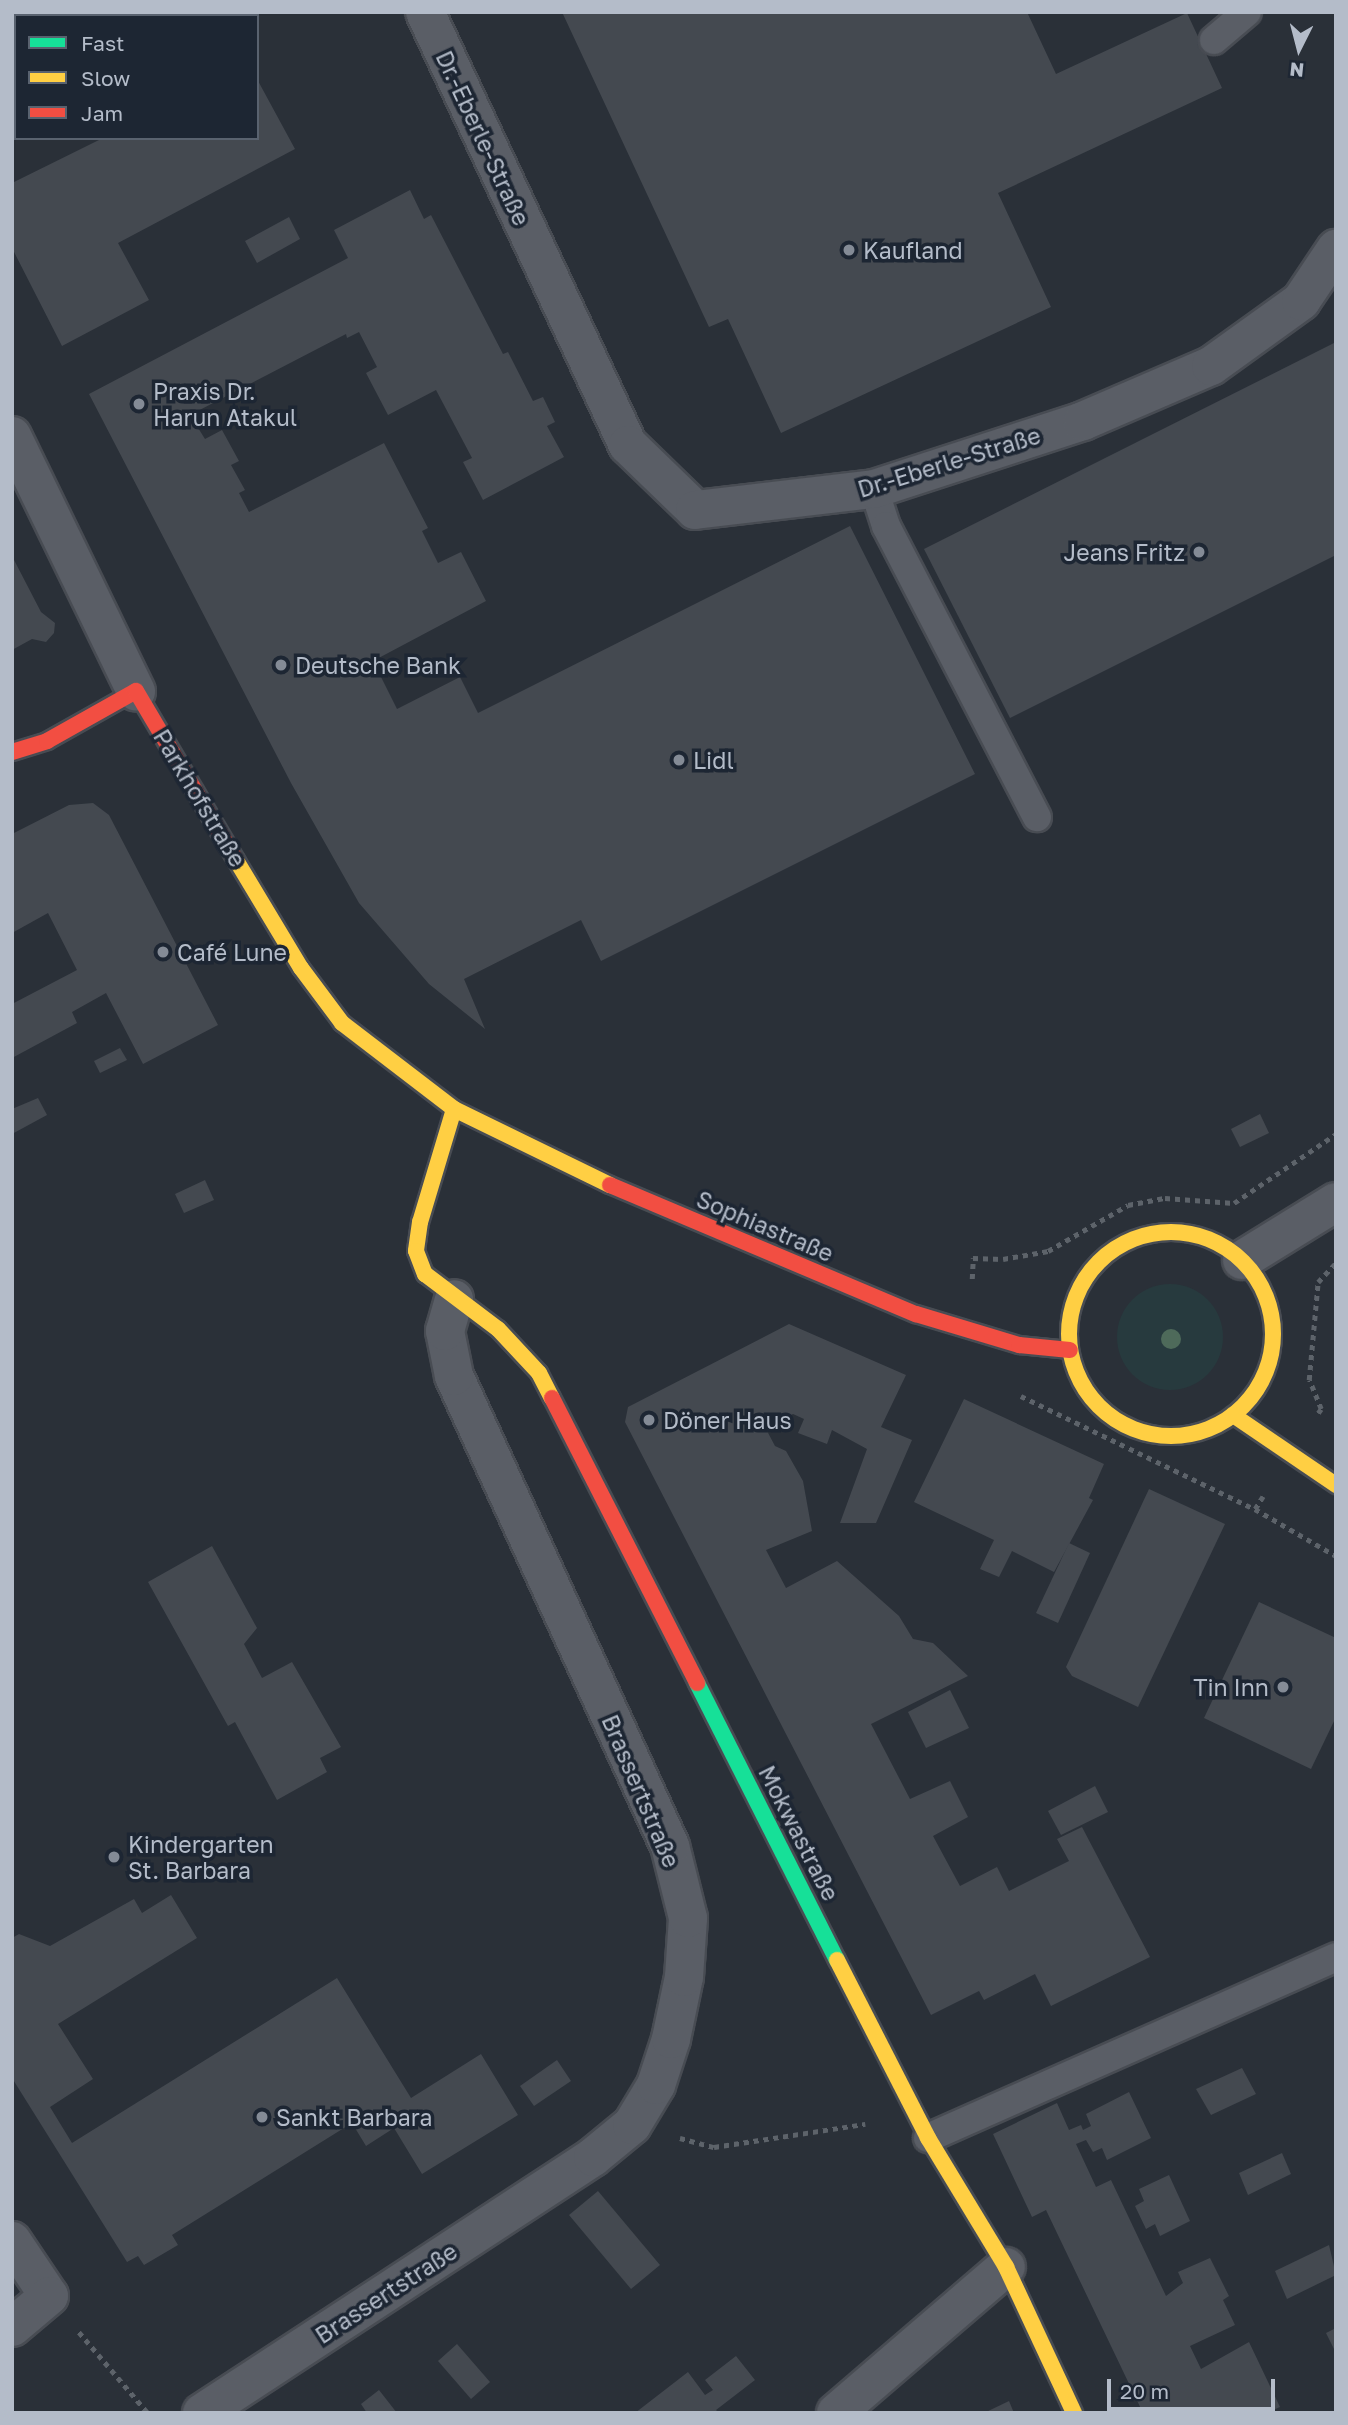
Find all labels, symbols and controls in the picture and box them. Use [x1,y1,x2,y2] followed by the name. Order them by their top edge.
[14,14,259,140] legend
[1264,14,1334,84] north arrow
[81,30,124,56] text: Fast
[430,46,536,230] street label: Dr.-Eberle-Straße
[1288,58,1305,83] text: N
[81,65,130,91] text: Slow
[81,100,123,126] text: Jam
[863,236,963,264] place label: Kaufland
[841,242,857,258] marker: Kaufland
[153,377,297,431] place label: Praxis Dr. Harun Atakul
[131,396,147,412] marker: Praxis Dr. Harun Atakul
[854,421,1044,503] street label: Dr.-Eberle-Straße
[1064,538,1185,566] place label: Jeans Fritz
[1191,544,1207,560] marker: Jeans Fritz
[295,651,461,679] place label: Deutsche Bank
[273,657,289,673] marker: Deutsche Bank
[148,724,252,872] street label: Parkhofstraße
[693,746,734,774] place label: Lidl
[671,752,687,768] marker: Lidl
[177,938,287,966] place label: Café Lune
[155,944,171,960] marker: Café Lune
[693,1185,837,1267] street label: Sophiastraße
[663,1406,792,1434] place label: Döner Haus
[641,1412,657,1428] marker: Döner Haus
[1193,1673,1269,1701] place label: Tin Inn
[1275,1679,1291,1695] marker: Tin Inn
[596,1710,686,1872] street label: Brassertstraße
[753,1761,845,1905] street label: Mokwastraße
[128,1830,274,1884] place label: Kindergarten St. Barbara
[106,1849,122,1865] marker: Kindergarten St. Barbara
[276,2103,433,2131] place label: Sankt Barbara
[254,2109,270,2125] marker: Sankt Barbara
[310,2237,462,2349] street label: Brassertstraße
[1110,2366,1278,2410] scale bar
[1120,2378,1169,2404] text: 20 m

